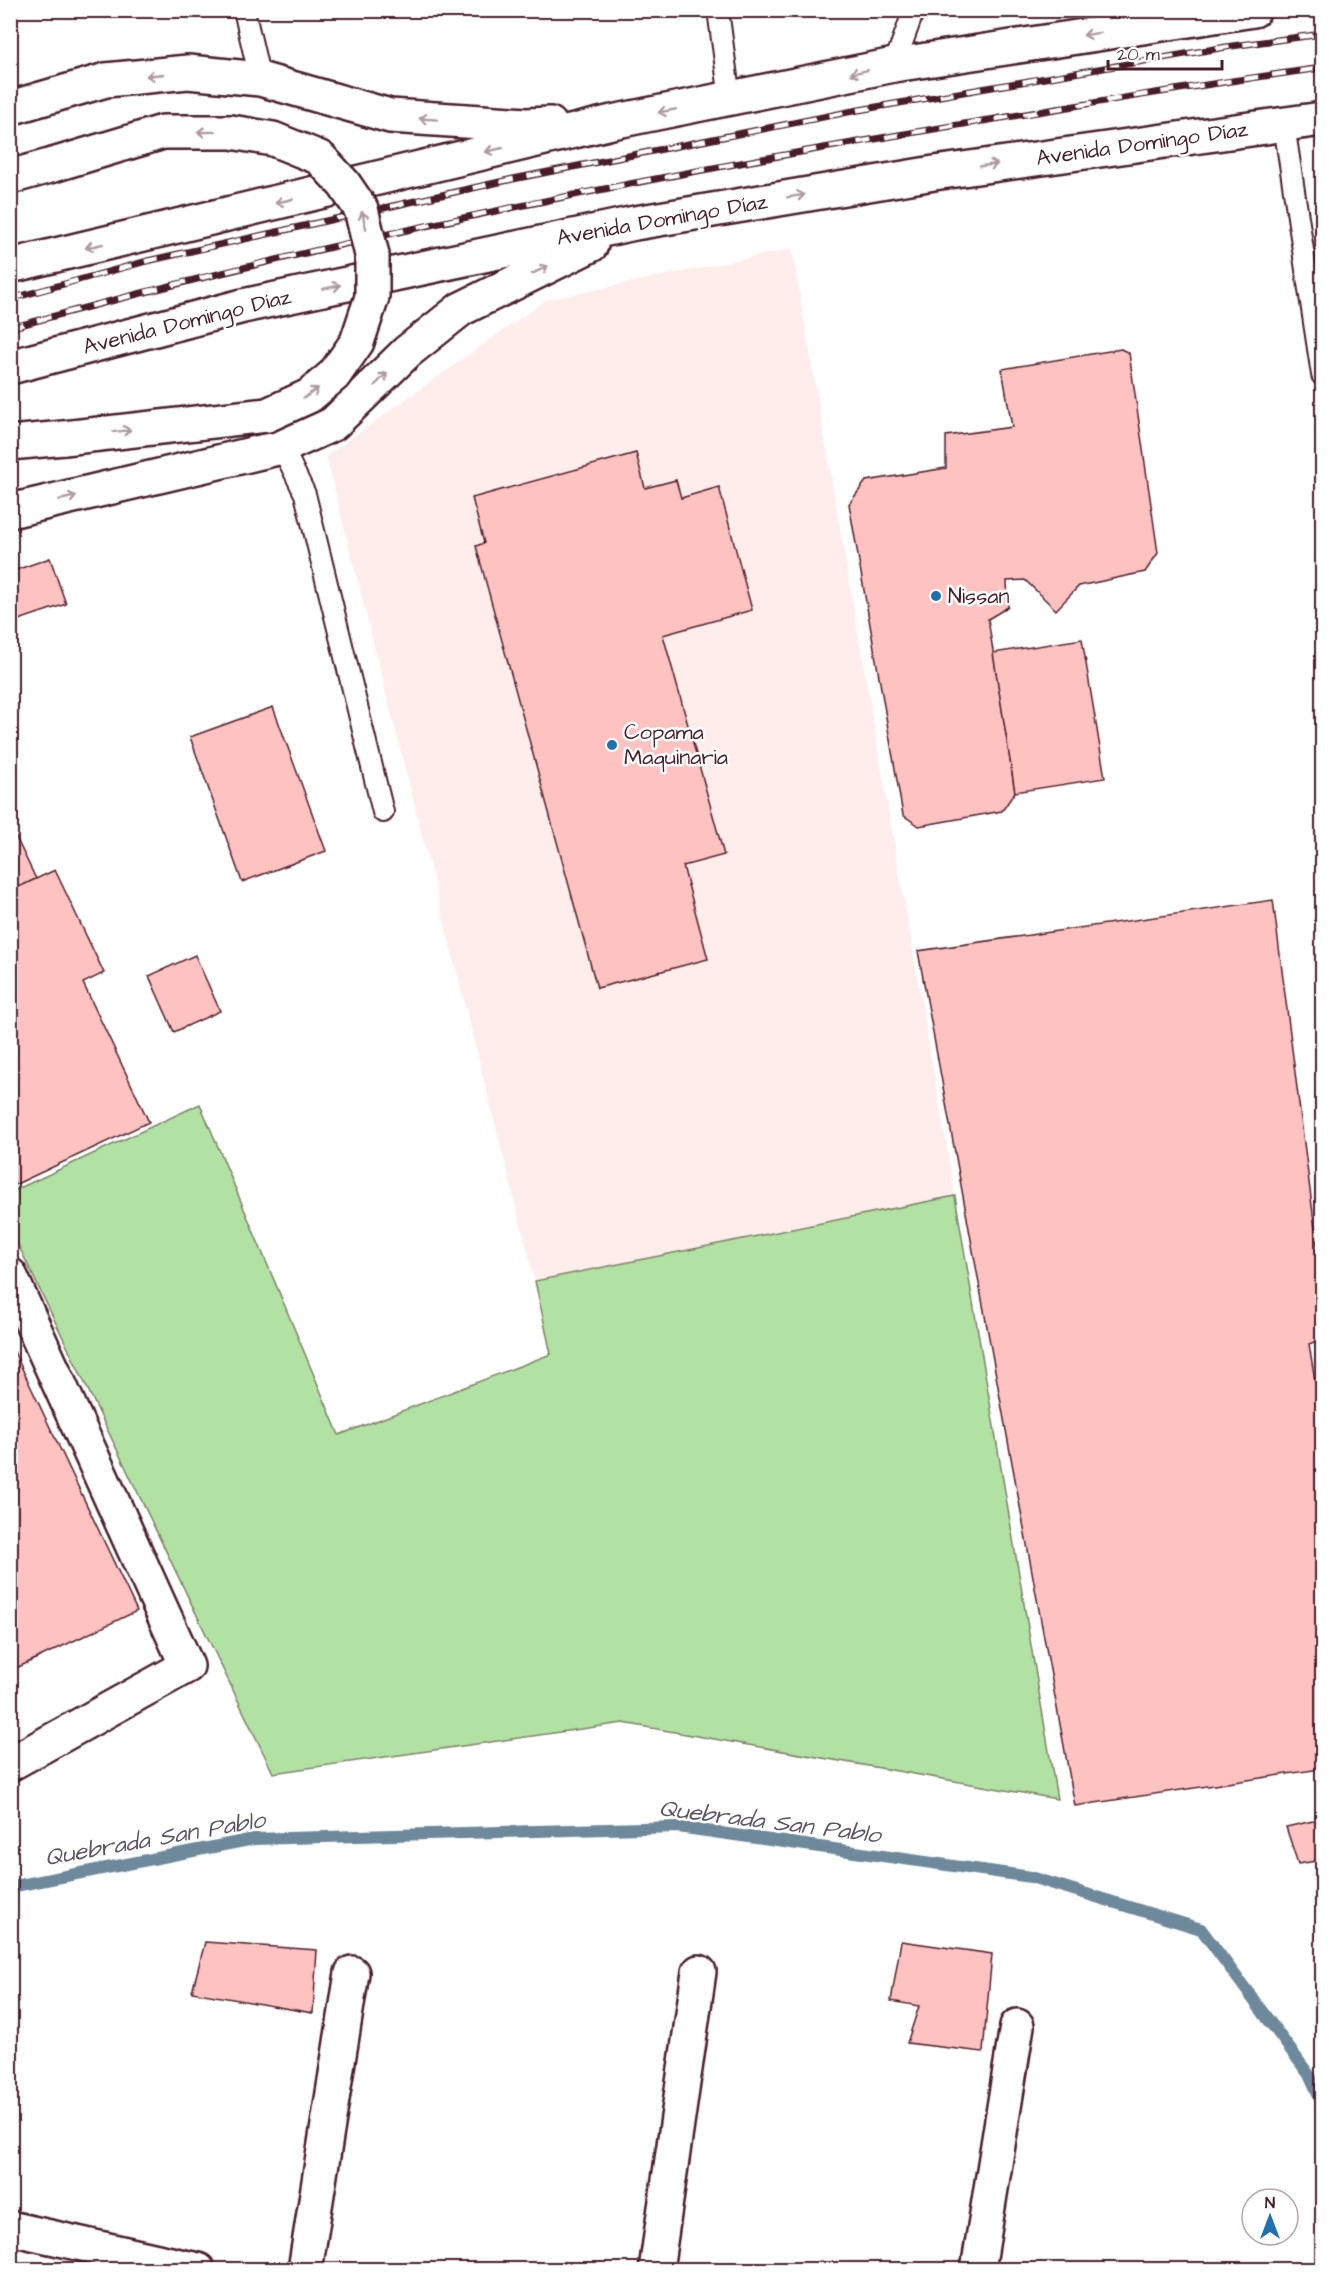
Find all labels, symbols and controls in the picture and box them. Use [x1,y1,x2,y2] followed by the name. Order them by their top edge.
[1083,29,1103,40] one-way arrow
[1108,33,1222,71] scale bar
[1117,42,1160,67] text: 20 m
[849,67,868,79] one-way arrow
[145,70,165,81] one-way arrow
[658,106,678,117] one-way arrow
[418,113,438,124] one-way arrow
[1034,114,1250,175] street label: Avenida Domingo Díaz
[196,126,216,138] one-way arrow
[485,145,504,157] one-way arrow
[978,160,998,171] one-way arrow
[554,186,770,255] street label: Avenida Domingo Díaz
[786,190,805,201] one-way arrow
[275,195,294,207] one-way arrow
[357,211,369,230] one-way arrow
[85,241,104,253] one-way arrow
[531,263,549,275] one-way arrow
[80,281,295,364] street label: Avenida Domingo Díaz
[322,281,341,292] one-way arrow
[373,371,388,386] one-way arrow
[303,387,319,399] one-way arrow
[112,425,132,436] one-way arrow
[57,492,77,503] one-way arrow
[948,581,1009,612] place label: Nissan
[929,589,943,603] marker: Nissan
[624,717,728,773] place label: Copama Maquinaria
[605,738,619,752] marker: Copama Maquinaria
[657,1792,884,1853] water label: Quebrada San Pablo
[42,1803,269,1875] water label: Quebrada San Pablo
[1240,2187,1300,2247] north arrow
[1265,2192,1275,2214] text: N

